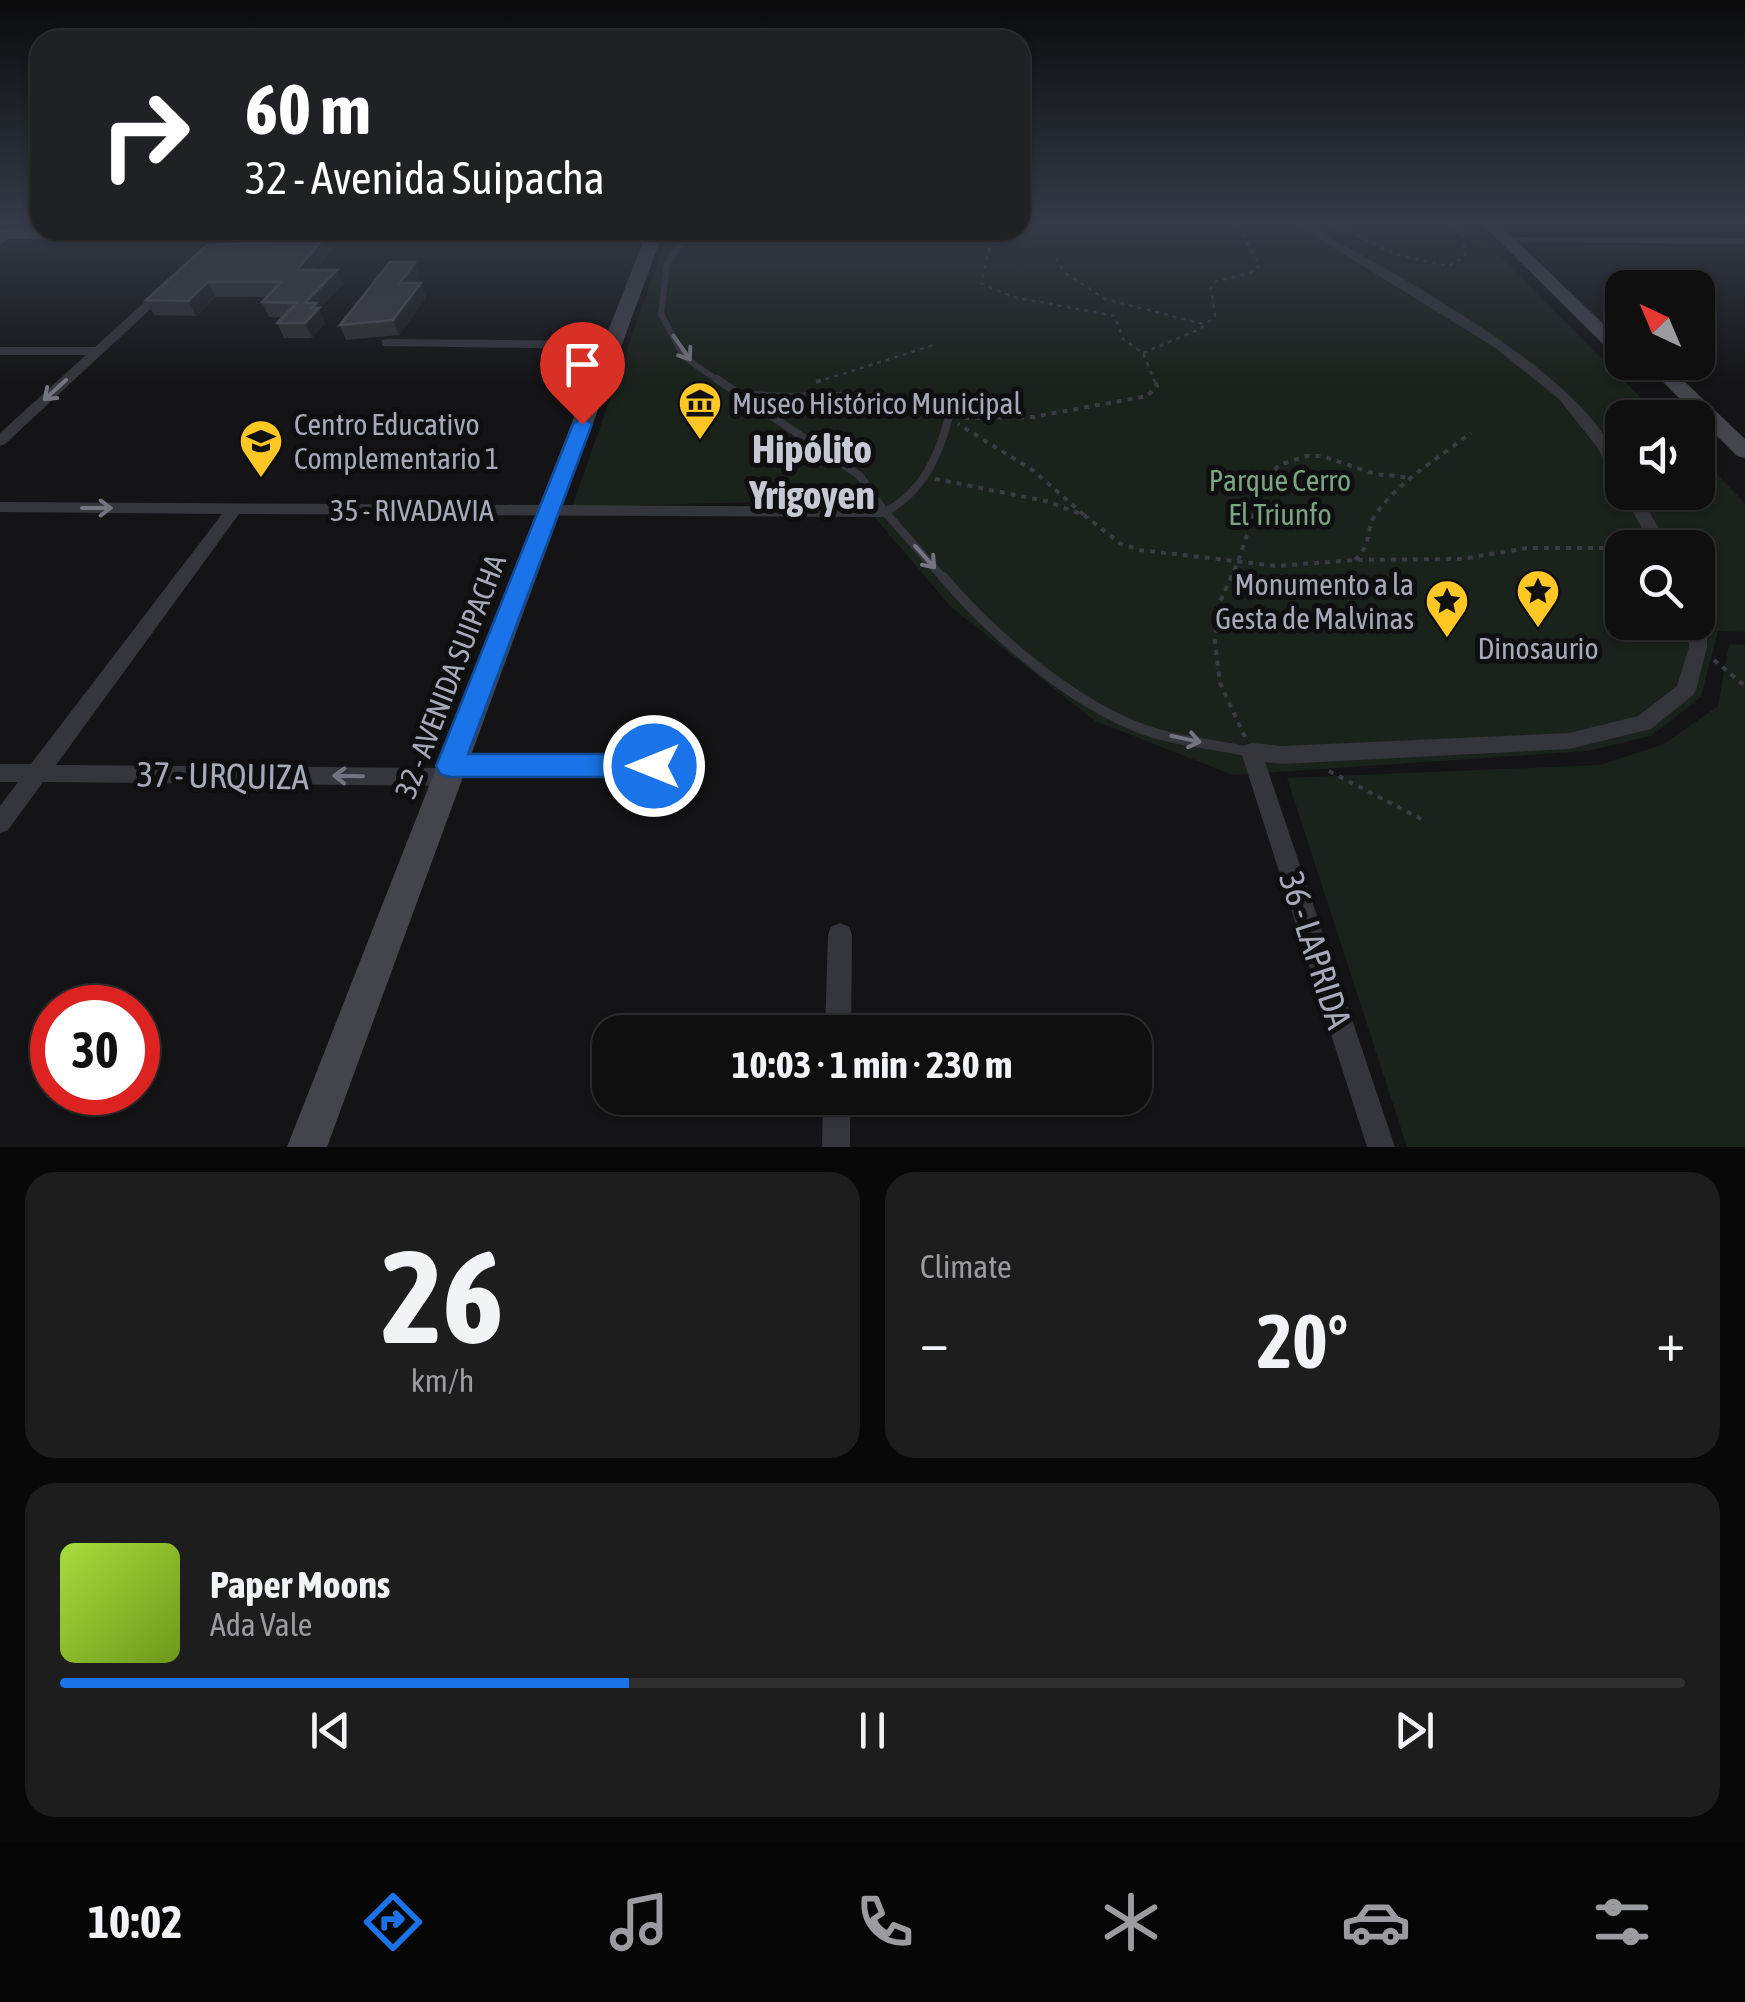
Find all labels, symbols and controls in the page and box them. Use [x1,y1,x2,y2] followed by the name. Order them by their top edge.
[245,69,371,149] text: 60 m
[80,70,210,200] icon: right
[245,152,605,204] text: 32 - Avenida Suipacha
[1605,270,1715,380] north arrow
[1605,270,1715,640] map controls
[540,322,625,425] pin
[671,334,692,361] one-way arrow
[555,337,610,392] icon: arrive
[43,378,68,401] one-way arrow
[677,380,723,441] museum icon: Museo Histórico Municipal
[732,386,1021,420] place label: Museo Histórico Municipal
[1605,400,1715,510] button: sound
[294,407,499,475] place label: Centro Educativo Complementario 1
[238,418,284,479] school or university icon: Centro Educativo Complementario 1
[748,426,875,517] district label: Hipólito Yrigoyen
[1209,463,1351,531] park label: Parque Cerro El Triunfo
[330,493,494,527] street label: 35 - RIVADAVIA
[80,498,113,518] one-way arrow
[1605,530,1715,640] button: search
[913,544,936,569] one-way arrow
[388,549,512,803] street label: 32 - AVENIDA SUIPACHA
[1215,567,1414,635] place label: Monumento a la Gesta de Malvinas
[1515,568,1561,629] place icon: Dinosaurio
[1424,578,1470,639] place icon: Monumento a la Gesta de Malvinas
[1477,631,1599,665] place label: Dinosaurio
[602,714,706,818] position arrow
[1169,730,1201,749] one-way arrow
[137,754,310,797] street label: 37 - URQUIZA
[333,766,366,786] one-way arrow
[1272,867,1360,1034] street label: 36 - LAPRIDA
[30,985,160,1115] speed limit sign: 30
[732,1043,1012,1086] text: 10:03 · 1 min · 230 m
[381,1222,504,1371] text: 26
[920,1248,1012,1285] text: Climate
[1257,1298,1348,1384] text: 20°
[920,1310,949,1373] text: −
[1656,1310,1685,1373] text: +
[411,1362,474,1399] text: km/h
[210,1563,390,1606] text: Paper Moons
[210,1606,312,1643] text: Ada Vale
[303,1703,358,1758] icon: previous
[845,1703,900,1758] icon: pause
[1387,1703,1442,1758] icon: next
[358,1887,428,1957] icon: directions
[604,1887,674,1957] icon: music
[850,1887,920,1957] icon: phone
[1096,1887,1166,1957] icon: climate
[1341,1887,1411,1957] icon: car
[1587,1887,1657,1957] icon: filters
[88,1896,182,1948] text: 10:02

